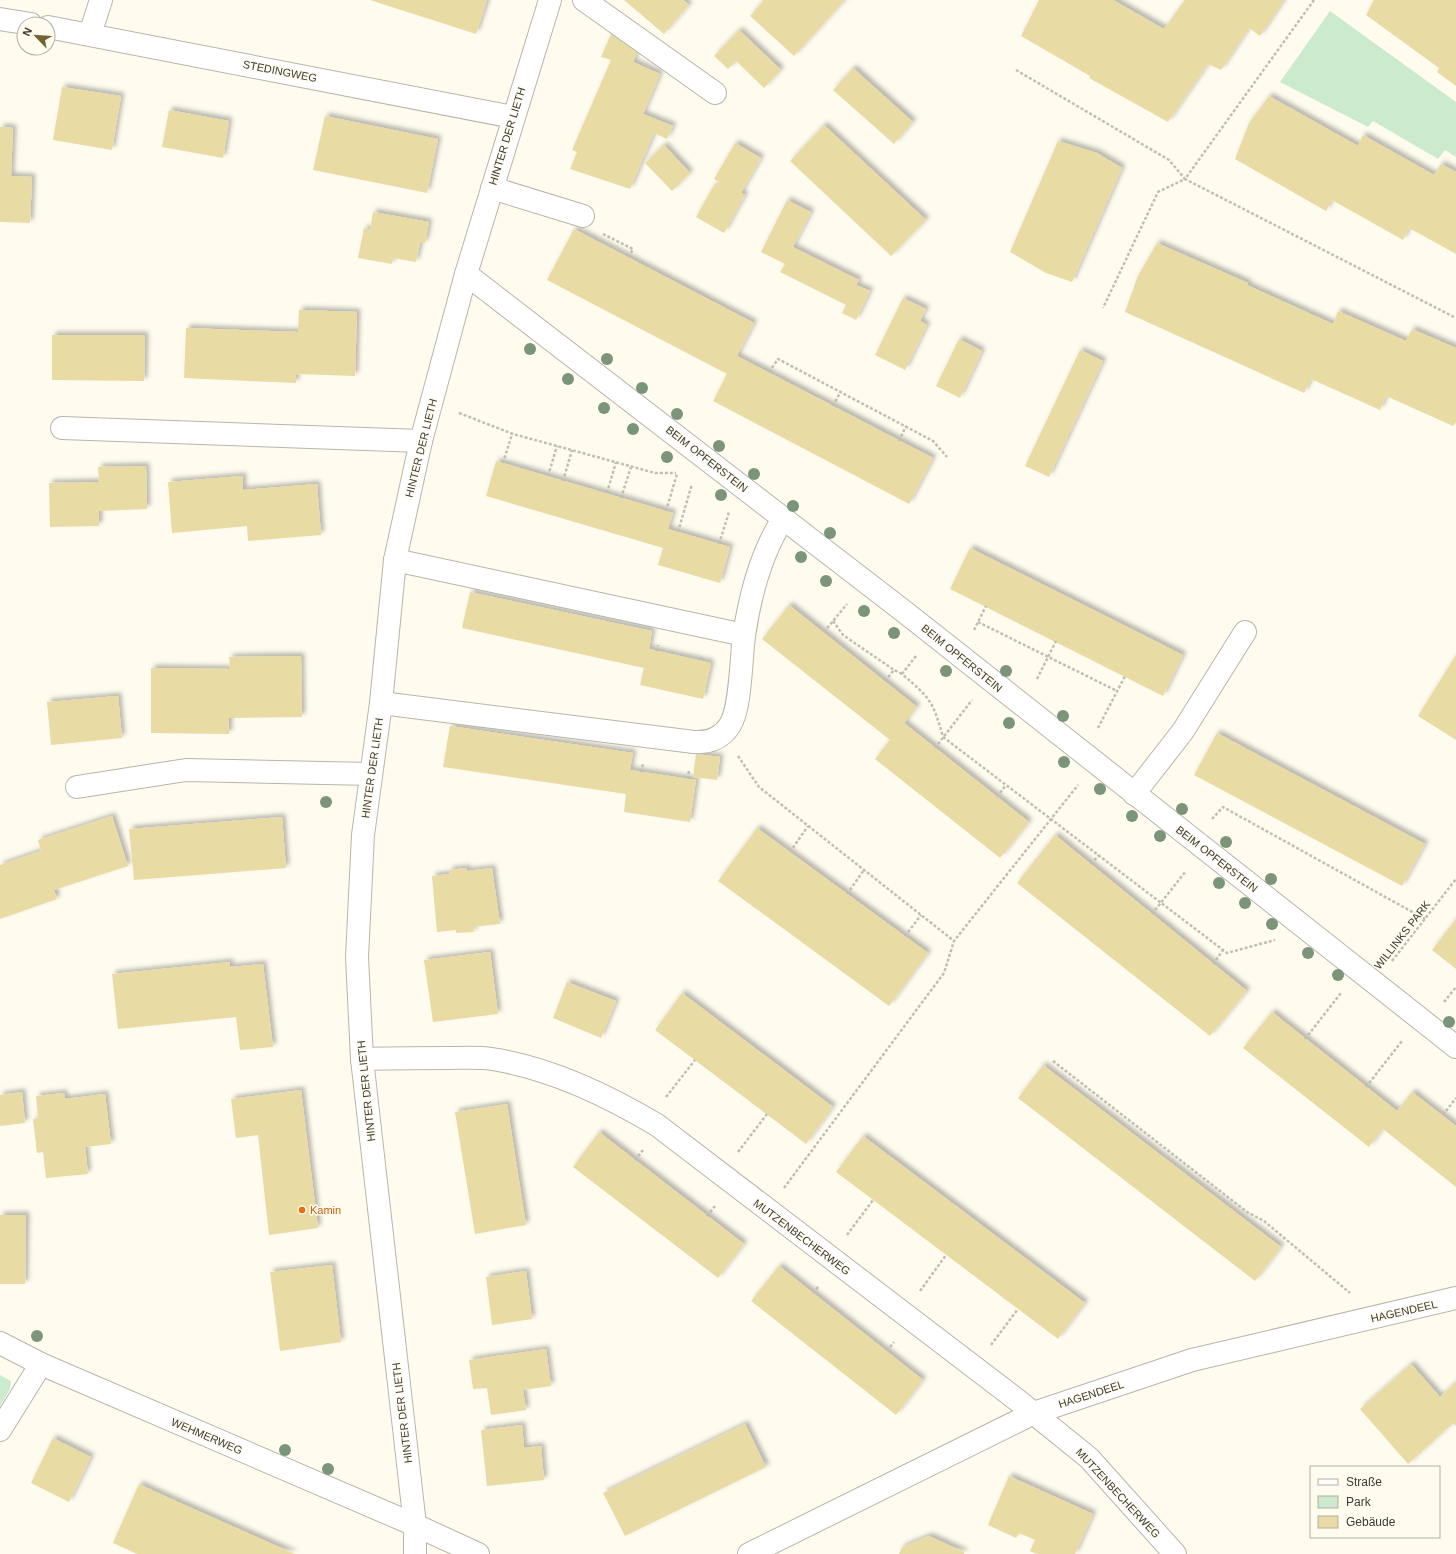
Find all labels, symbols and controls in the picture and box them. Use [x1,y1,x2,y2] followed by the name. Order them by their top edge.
[16,16,56,56] north arrow
[20,26,34,38] text: N
[242,58,318,84] street label: STEDINGWEG
[486,86,528,186] street label: HINTER DER LIETH
[403,397,439,499] street label: HINTER DER LIETH
[664,423,750,495] street label: BEIM OPFERSTEIN
[919,622,1005,694] street label: BEIM OPFERSTEIN
[359,717,385,819] street label: HINTER DER LIETH
[1174,823,1260,895] street label: BEIM OPFERSTEIN
[1372,898,1433,972] street label: WILLINKS PARK
[355,1040,377,1142] street label: HINTER DER LIETH
[751,1197,853,1277] street label: MUTZENBECHERWEG
[310,1204,341,1216] place label: Kamin
[297,1205,307,1215] marker: Kamin
[1370,1298,1438,1324] street label: HAGENDEEL
[390,1362,414,1464] street label: HINTER DER LIETH
[1057,1378,1125,1410] street label: HAGENDEEL
[170,1416,244,1456] street label: WEHMERWEG
[1073,1446,1163,1540] street label: MUTZENBECHERWEG
[1310,1466,1440,1538] legend
[1346,1475,1382,1489] text: Straße
[1346,1495,1372,1509] text: Park
[1346,1515,1396,1529] text: Gebäude

